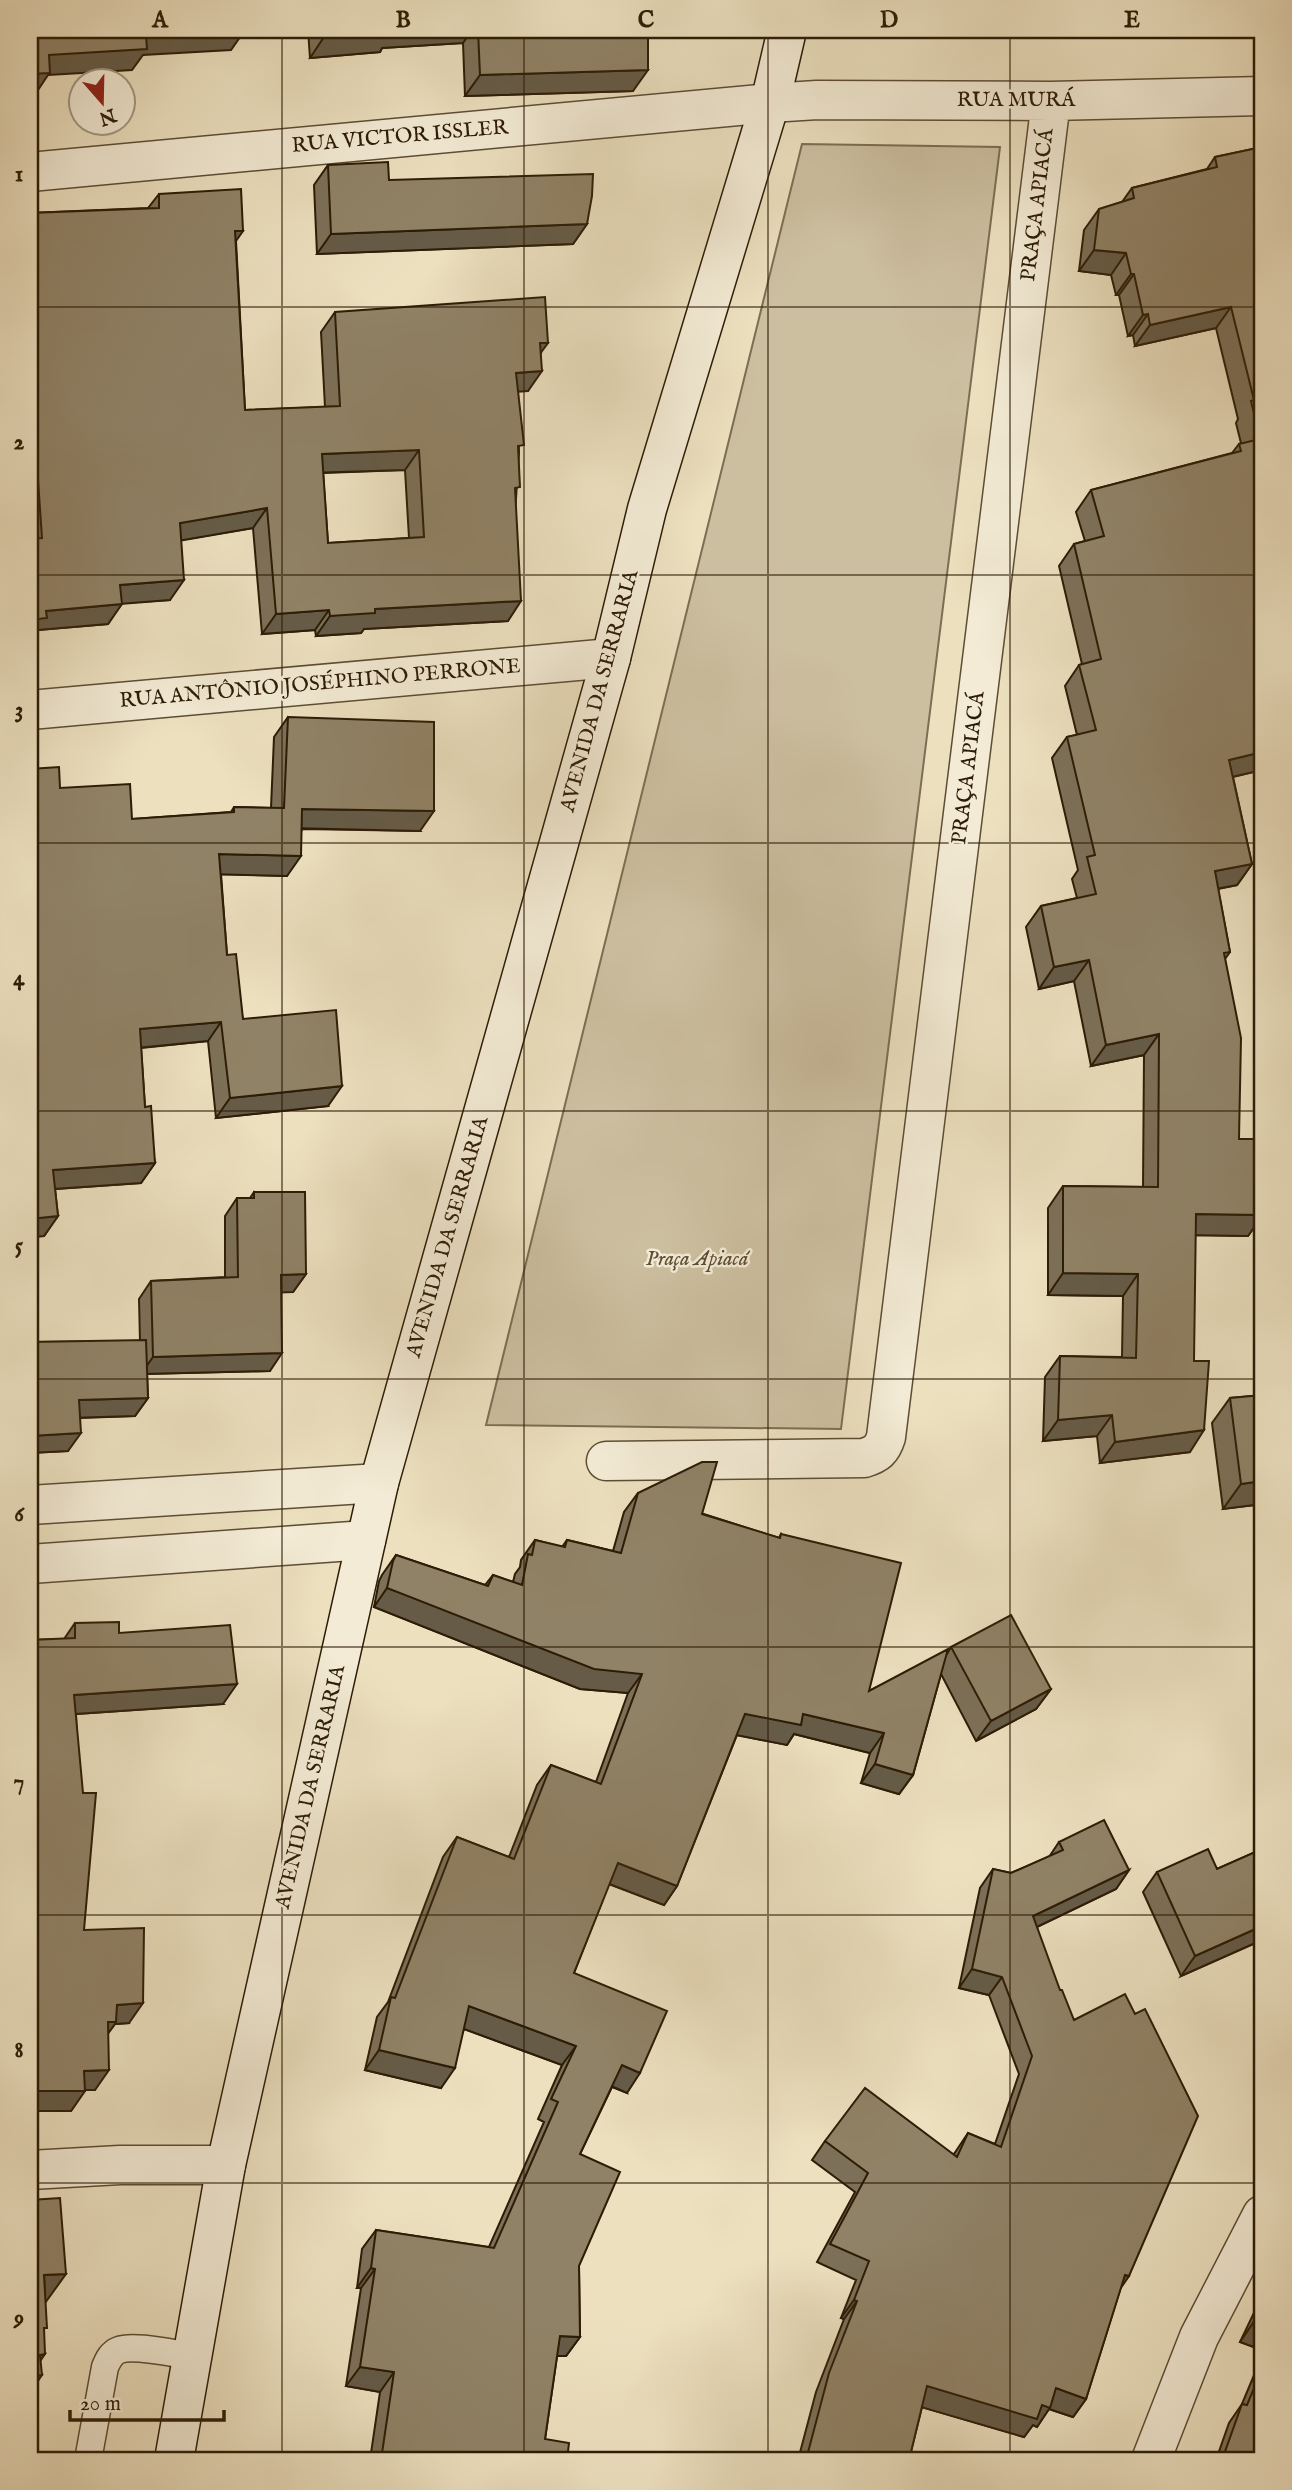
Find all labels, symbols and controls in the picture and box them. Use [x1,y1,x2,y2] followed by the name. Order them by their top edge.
[151,6,169,35] text: A
[395,6,411,35] text: B
[638,6,655,35] text: C
[880,6,898,35] text: D
[1124,6,1140,35] text: E
[66,66,136,136] north arrow
[957,86,1076,114] street label: RUA MURÁ
[95,102,120,130] text: N
[291,114,510,160] street label: RUA VICTOR ISSLER
[1014,126,1061,283] street label: PRAÇA APIACÁ
[15,160,23,189] text: 1
[14,428,25,457] text: 2
[554,566,646,816] street label: AVENIDA DA SERRARIA
[118,652,522,715] street label: RUA ANTÔNIO JOSÉPHINO PERRONE
[945,689,992,846] street label: PRAÇA APIACÁ
[15,696,23,725] text: 3
[13,964,25,993] text: 4
[400,1113,496,1362] street label: AVENIDA DA SERRARIA
[15,1232,24,1261] text: 5
[646,1246,751,1273] park label: Praça Apiacá
[14,1500,25,1529] text: 6
[270,1662,352,1913] street label: AVENIDA DA SERRARIA
[14,1768,24,1797] text: 7
[14,2036,24,2065] text: 8
[13,2304,24,2333] text: 9
[70,2378,224,2422] scale bar
[80,2391,121,2418] text: 20 m

